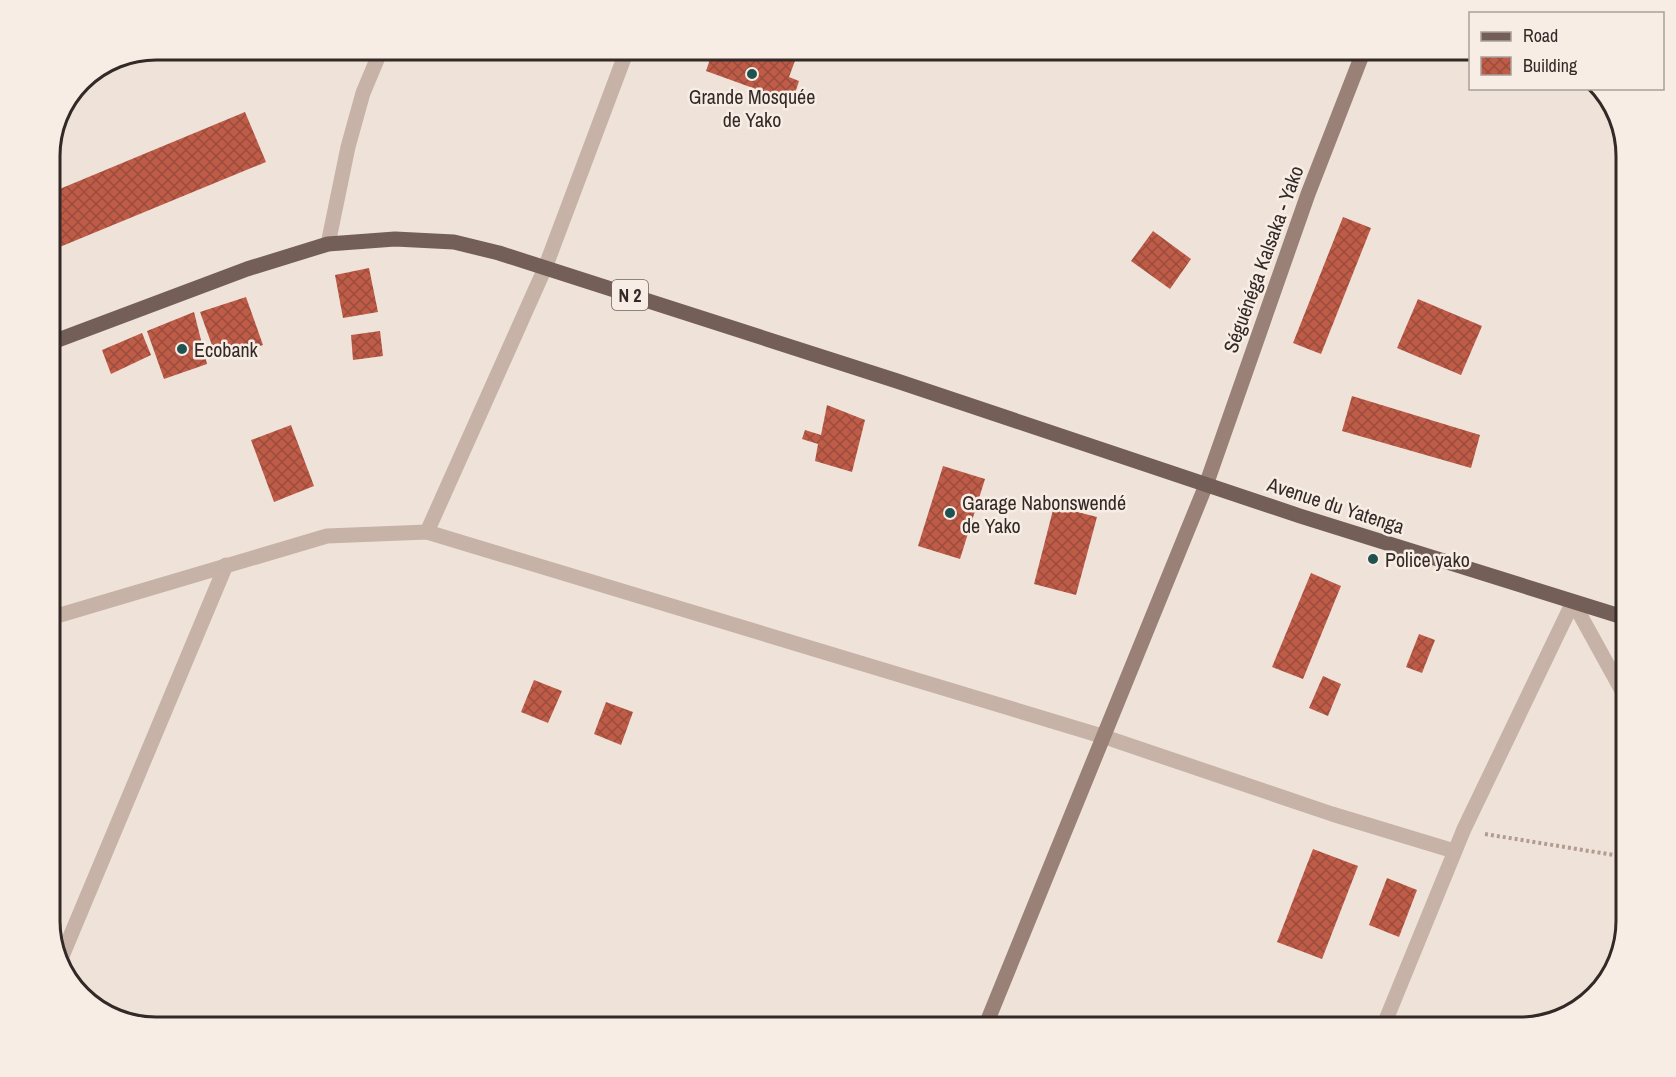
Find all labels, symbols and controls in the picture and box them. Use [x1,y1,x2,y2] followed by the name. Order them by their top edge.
[1469,12,1664,90] legend
[1523,23,1558,48] text: Road
[1523,53,1578,78] text: Building
[745,67,759,81] marker: Grande Mosquée de Yako
[689,83,815,133] place label: Grande Mosquée de Yako
[1217,162,1309,356] street label: Séguénéga Kalsaka - Yako
[612,280,648,310] road number: N 2
[194,336,259,363] place label: Ecobank
[175,342,189,356] marker: Ecobank
[1263,470,1408,540] street label: Avenue du Yatenga
[962,489,1126,539] place label: Garage Nabonswendé de Yako
[943,506,957,520] marker: Garage Nabonswendé de Yako
[1385,546,1470,573] place label: Police yako
[1366,552,1380,566] marker: Police yako

